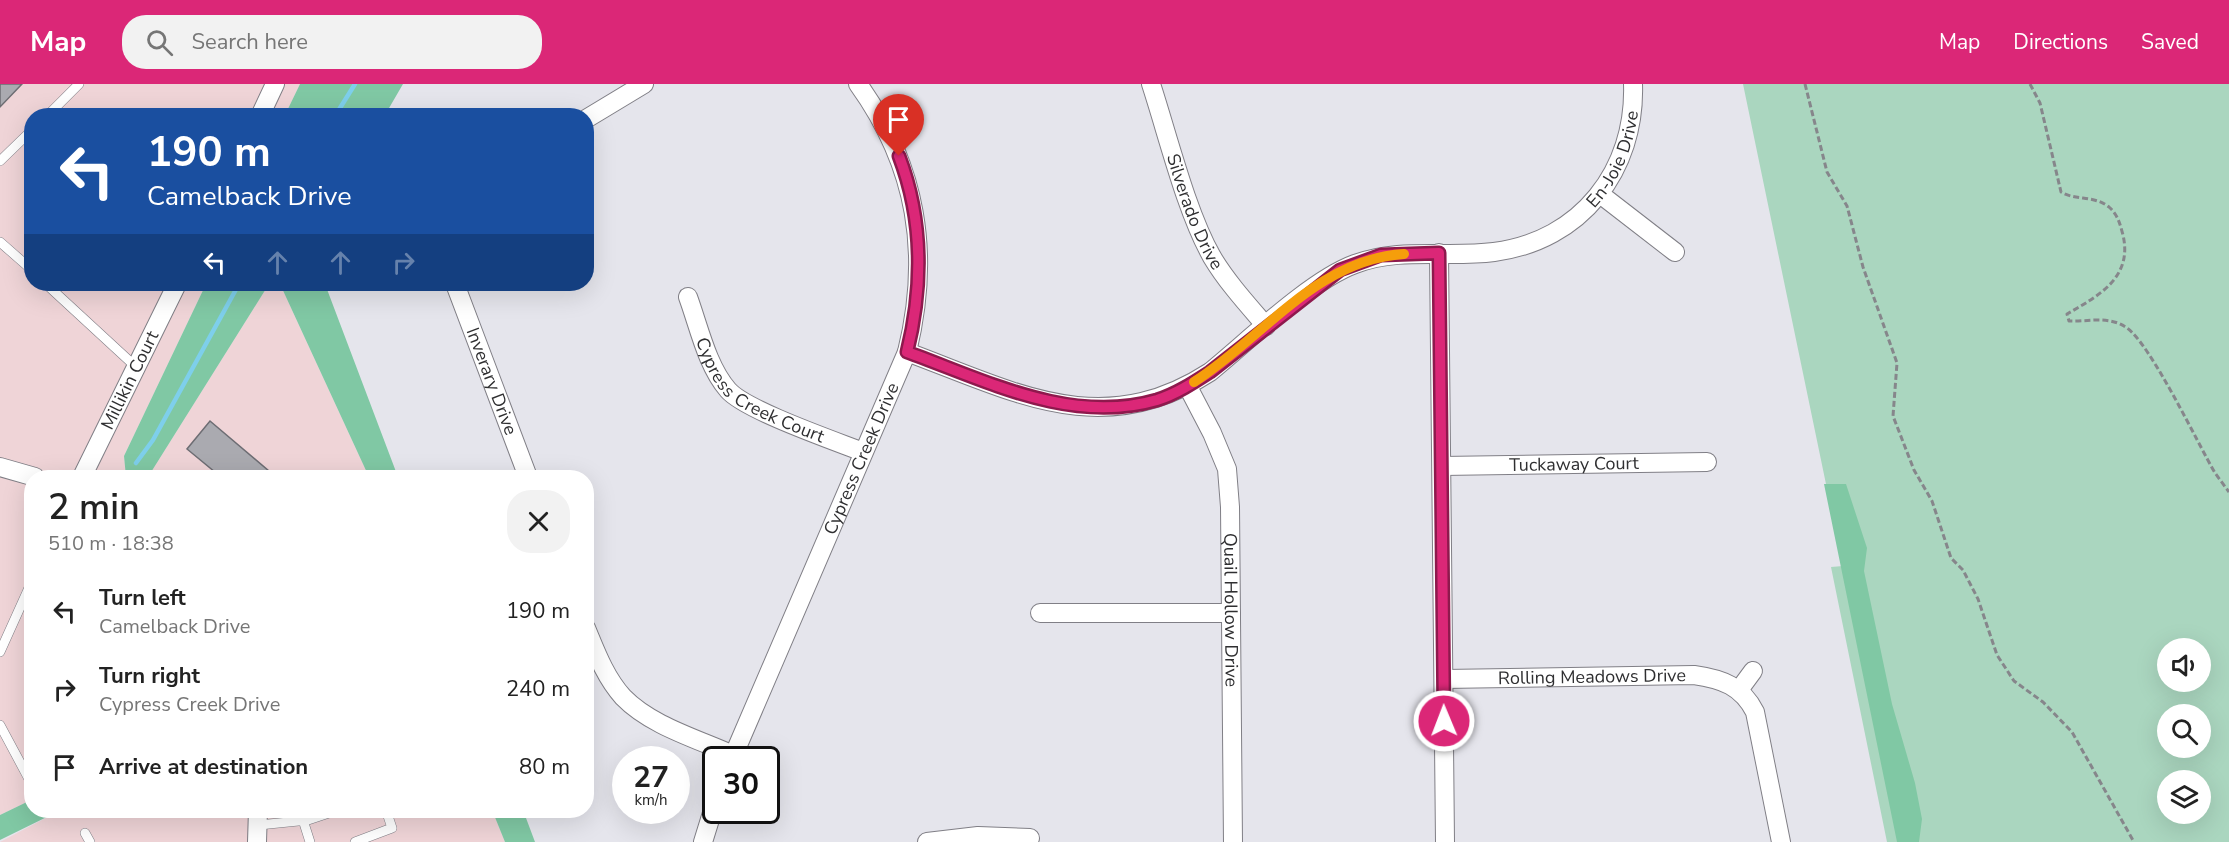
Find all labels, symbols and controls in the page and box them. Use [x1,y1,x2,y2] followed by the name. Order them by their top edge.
[122,15,542,69] search box
[30,23,86,61] text: Map
[143,26,176,59] icon: search
[191,27,308,57] text: Search here
[1939,28,1980,56] text: Map
[2013,28,2108,56] text: Directions
[2141,28,2199,56] text: Saved
[873,94,924,156] pin
[882,103,915,136] icon: arrive
[1581,109,1644,213] street label: En-Joie Drive
[147,124,271,181] text: 190 m
[48,132,126,210] icon: left
[1161,151,1229,274] street label: Silverado Drive
[147,178,352,215] text: Camelback Drive
[198,246,231,279] icon: left
[261,246,294,279] icon: ahead
[324,246,357,279] icon: ahead
[387,246,420,279] icon: right
[461,324,523,438] street label: Inverary Drive
[95,326,164,434] street label: Millikin Court
[690,334,829,449] street label: Cypress Creek Court
[818,379,904,538] street label: Cypress Creek Drive
[1509,451,1640,477] street label: Tuckaway Court
[48,483,140,532] text: 2 min
[507,490,570,553] button: close
[48,530,174,557] text: 510 m · 18:38
[1218,533,1244,687] street label: Quail Hollow Drive
[99,583,186,613] text: Turn left
[48,595,81,628] icon: left
[506,596,570,626] text: 190 m
[99,613,251,640] text: Camelback Drive
[2157,638,2211,824] map controls
[2157,638,2211,692] button: sound
[99,661,200,691] text: Turn right
[1498,663,1686,690] street label: Rolling Meadows Drive
[48,673,81,706] icon: right
[506,674,570,704] text: 240 m
[1412,689,1476,753] position arrow
[99,691,280,718] text: Cypress Creek Drive
[2157,704,2211,758] button: search
[702,746,780,824] speed limit sign: 30
[48,751,81,784] icon: arrive
[99,752,308,782] text: Arrive at destination
[519,752,570,782] text: 80 m
[633,757,669,798] text: 27
[2157,770,2211,824] button: layers
[634,790,668,810] text: km/h

